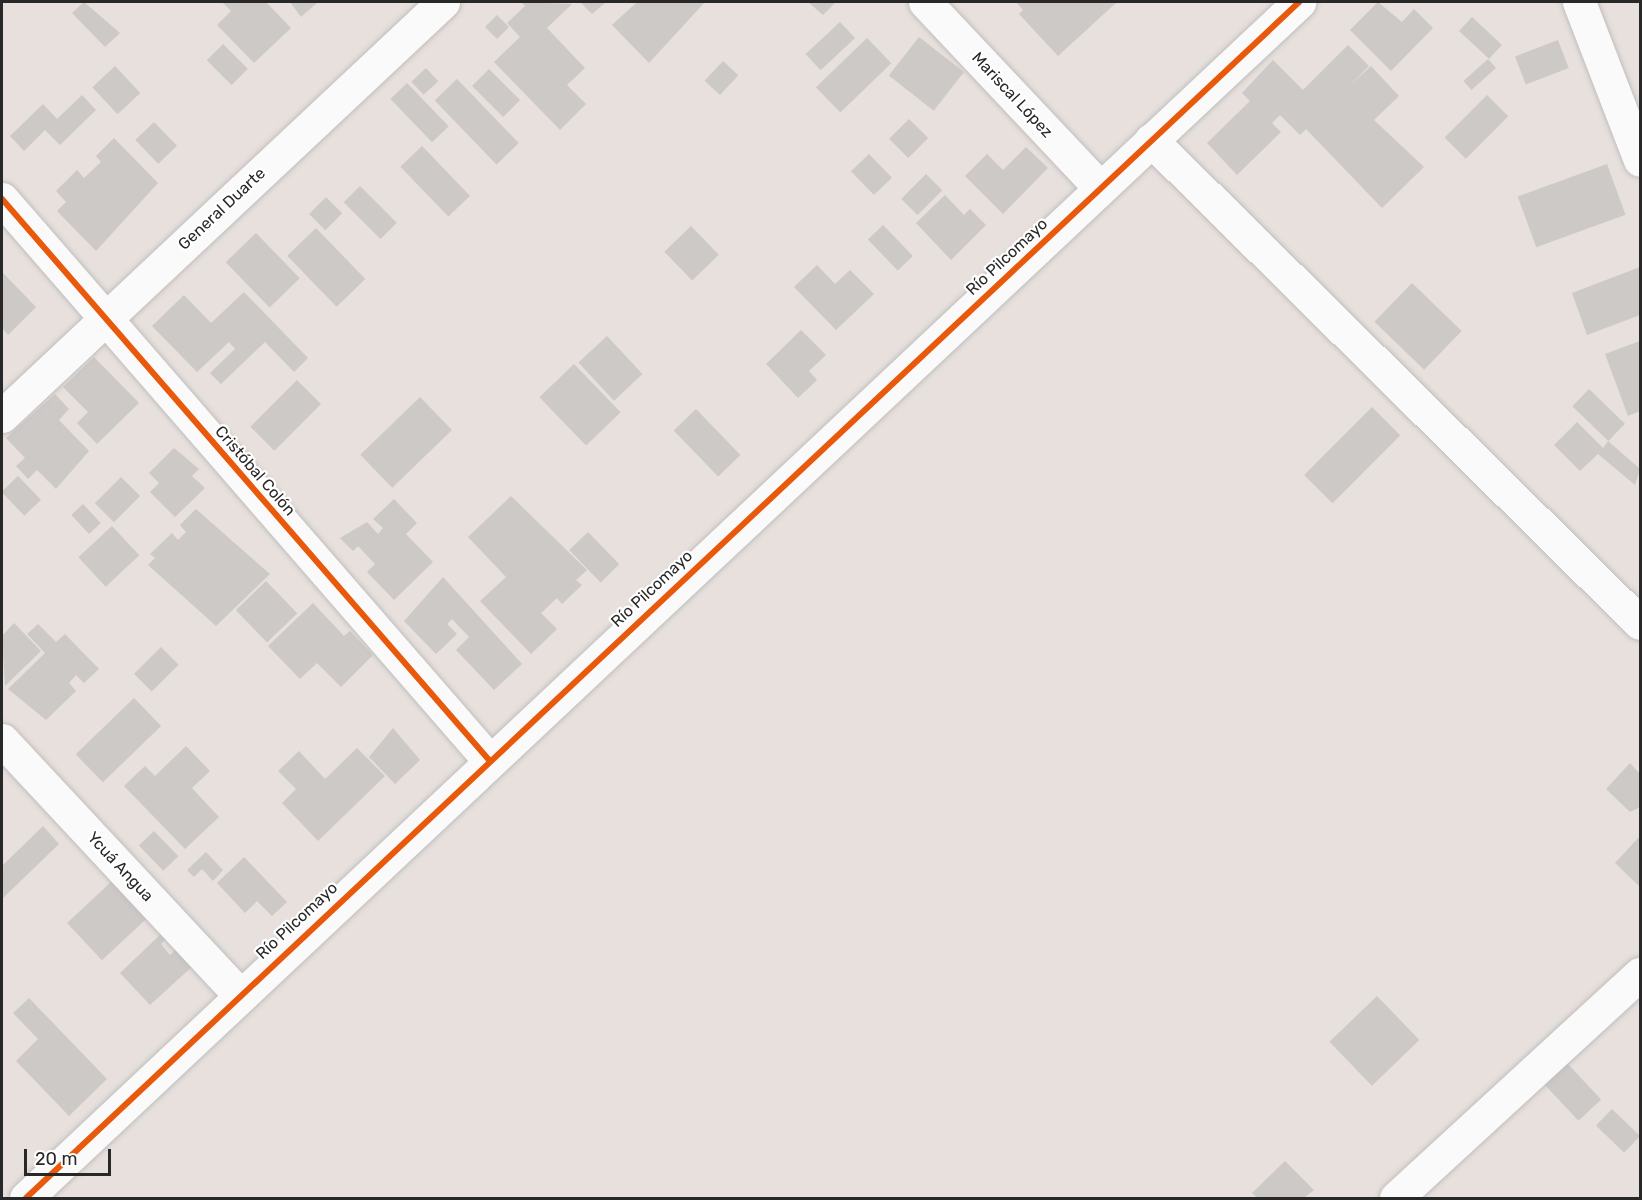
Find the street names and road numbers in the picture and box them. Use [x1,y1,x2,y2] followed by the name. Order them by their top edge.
[968,48,1056,142] street label: Mariscal López
[175,164,269,254] street label: General Duarte
[962,214,1052,300] street label: Río Pilcomayo
[211,422,299,520] street label: Cristóbal Colón
[607,546,697,632] street label: Río Pilcomayo
[83,828,157,906] street label: Ycuá Angua
[252,878,342,964] street label: Río Pilcomayo

